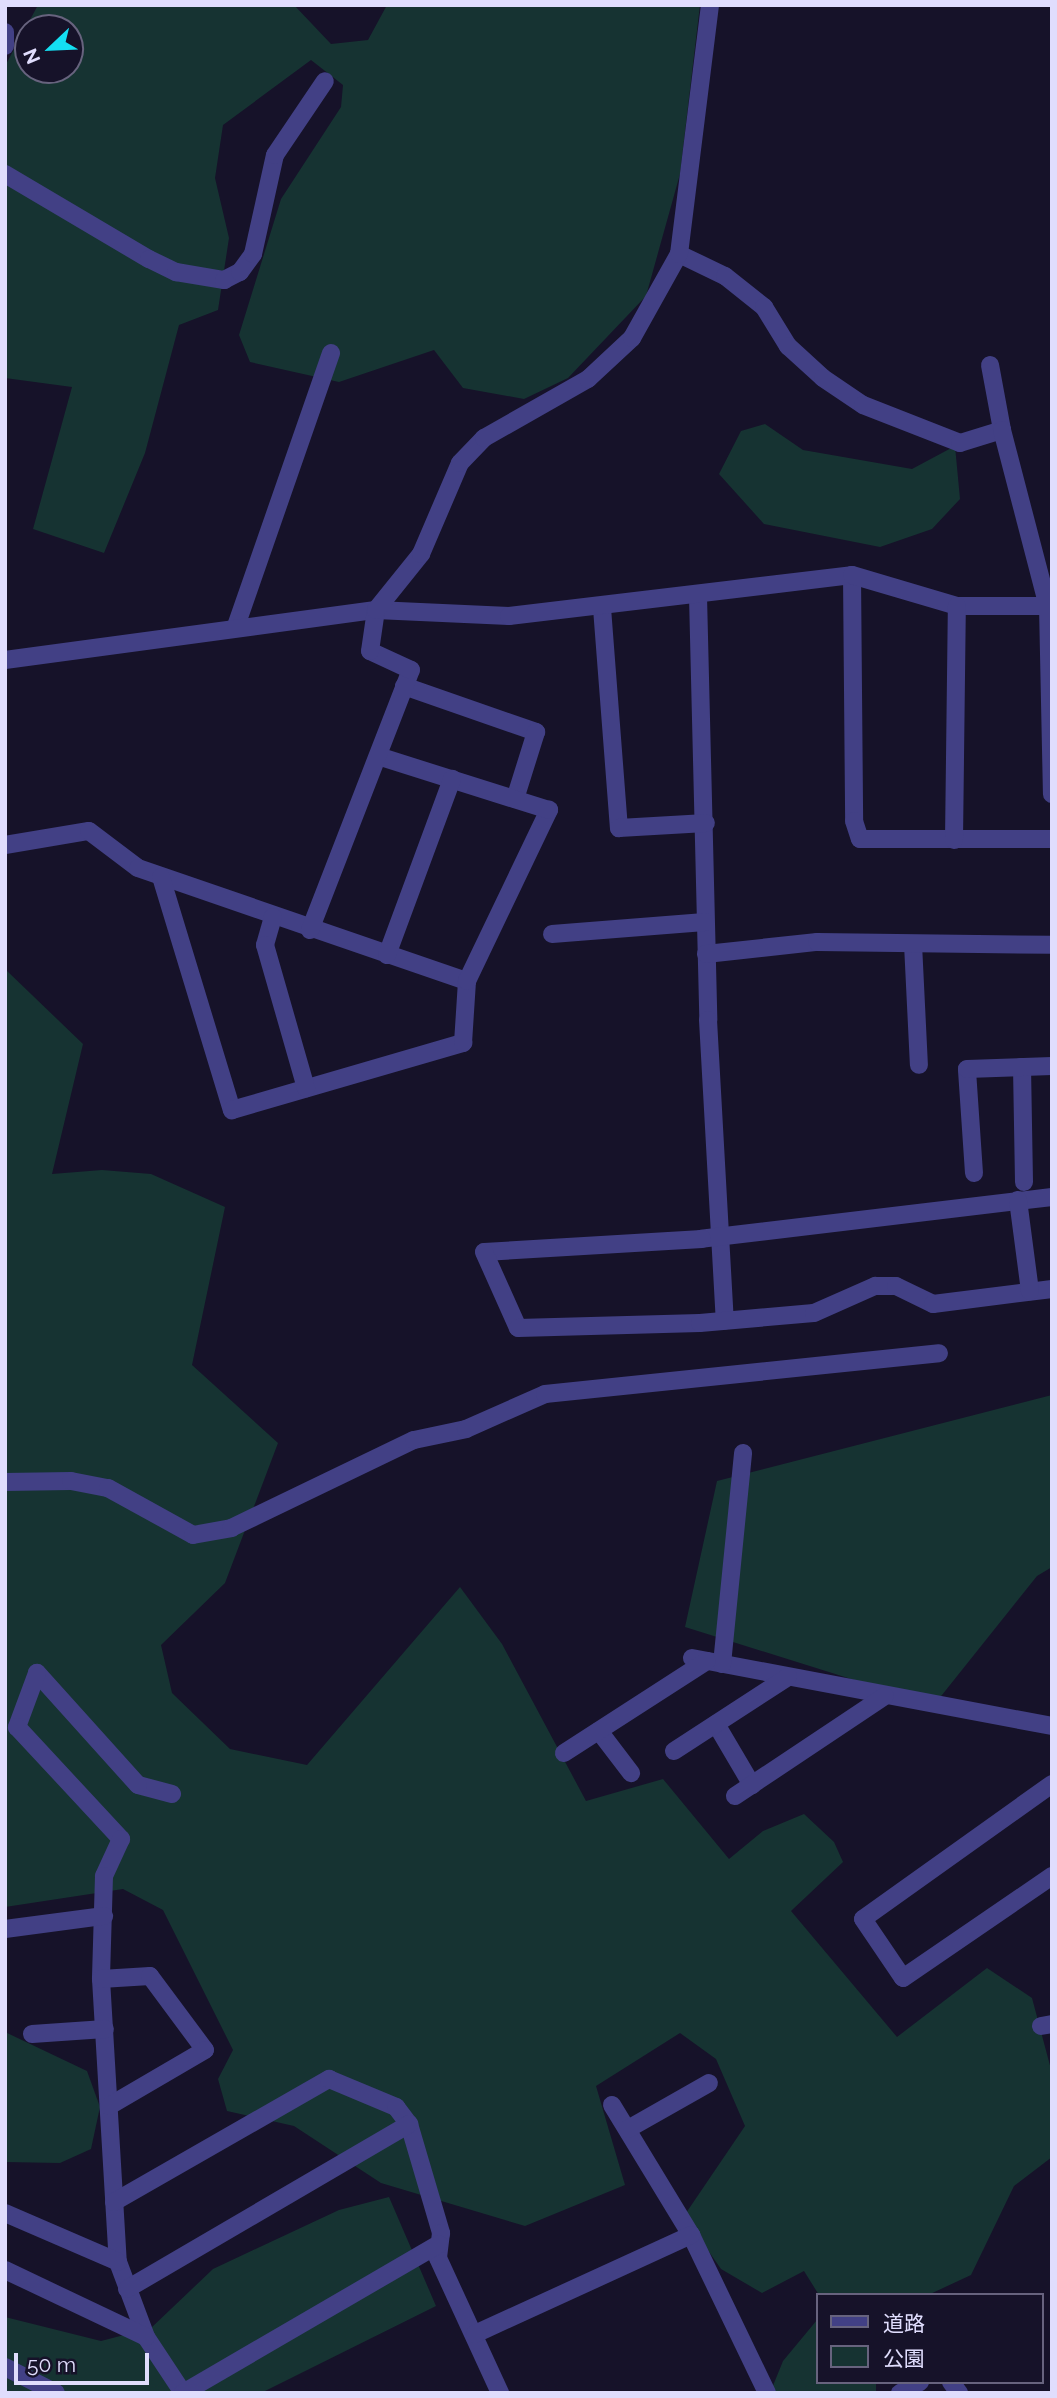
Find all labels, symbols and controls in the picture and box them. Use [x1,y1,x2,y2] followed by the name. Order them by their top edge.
[14,14,84,84] north arrow
[19,45,44,67] text: N
[816,2293,1043,2384] legend
[883,2311,925,2336] text: 道路
[18,2338,152,2382] scale bar
[883,2346,925,2371] text: 公園
[27,2352,76,2377] text: 50 m

